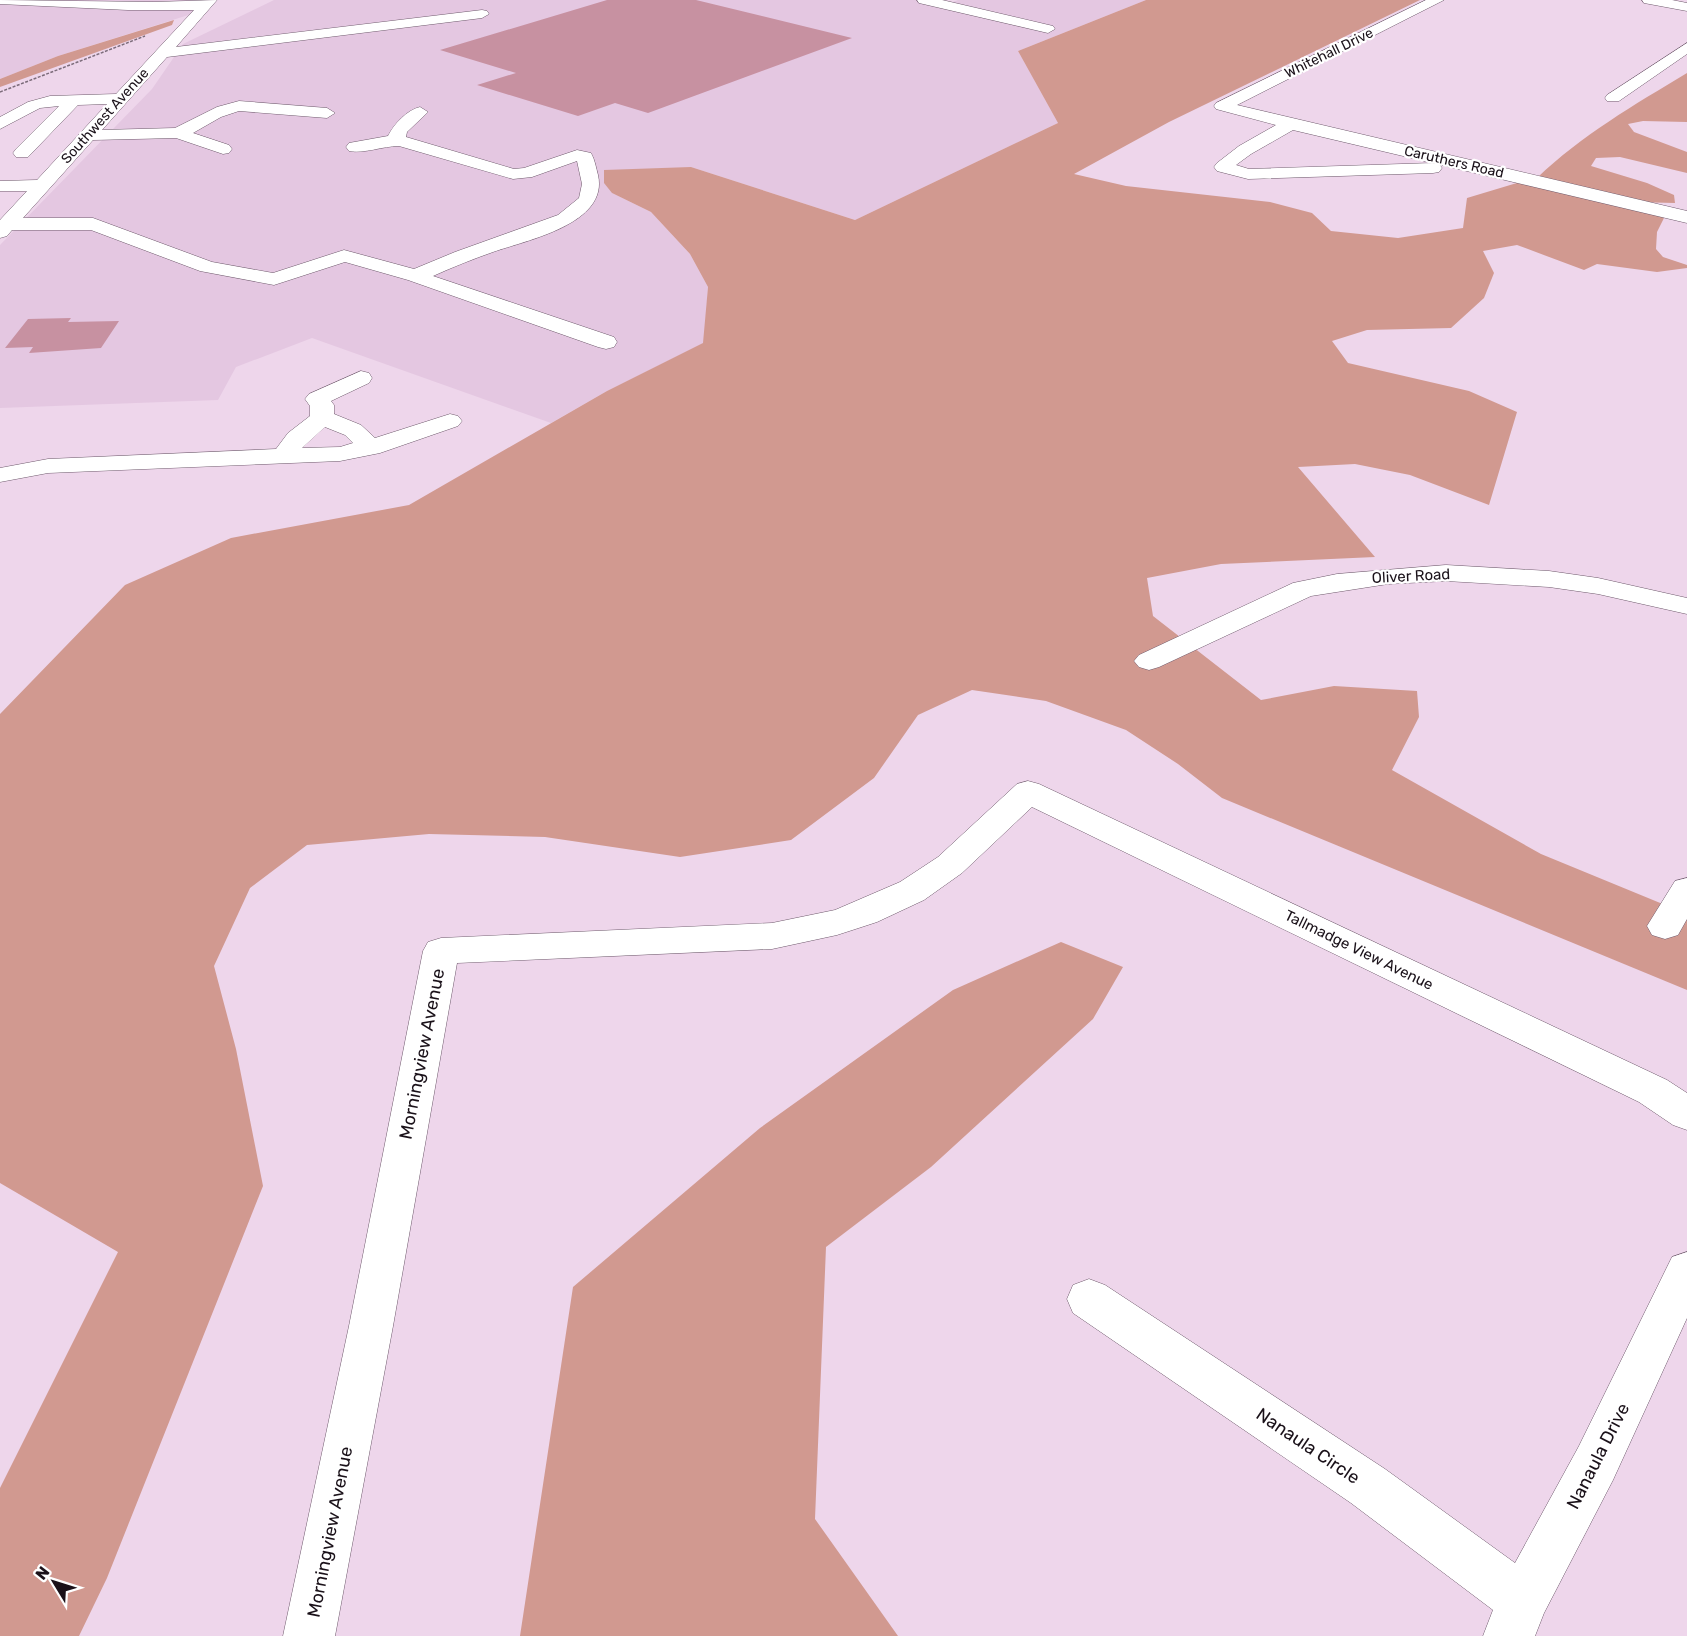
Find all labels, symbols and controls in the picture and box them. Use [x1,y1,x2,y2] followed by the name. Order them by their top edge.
[1282,24,1376,82] street label: Whitehall Drive
[58,65,152,167] street label: Southwest Avenue
[1403,142,1505,182] street label: Caruthers Road
[1371,565,1451,587] street label: Oliver Road
[1282,906,1436,994] street label: Tallmadge View Avenue
[395,967,449,1141] street label: Morningview Avenue
[1562,1399,1634,1513] street label: Nanaula Drive
[1252,1403,1364,1489] street label: Nanaula Circle
[303,1445,357,1619] street label: Morningview Avenue
[24,1552,84,1612] north arrow
[32,1563,54,1583] text: N

